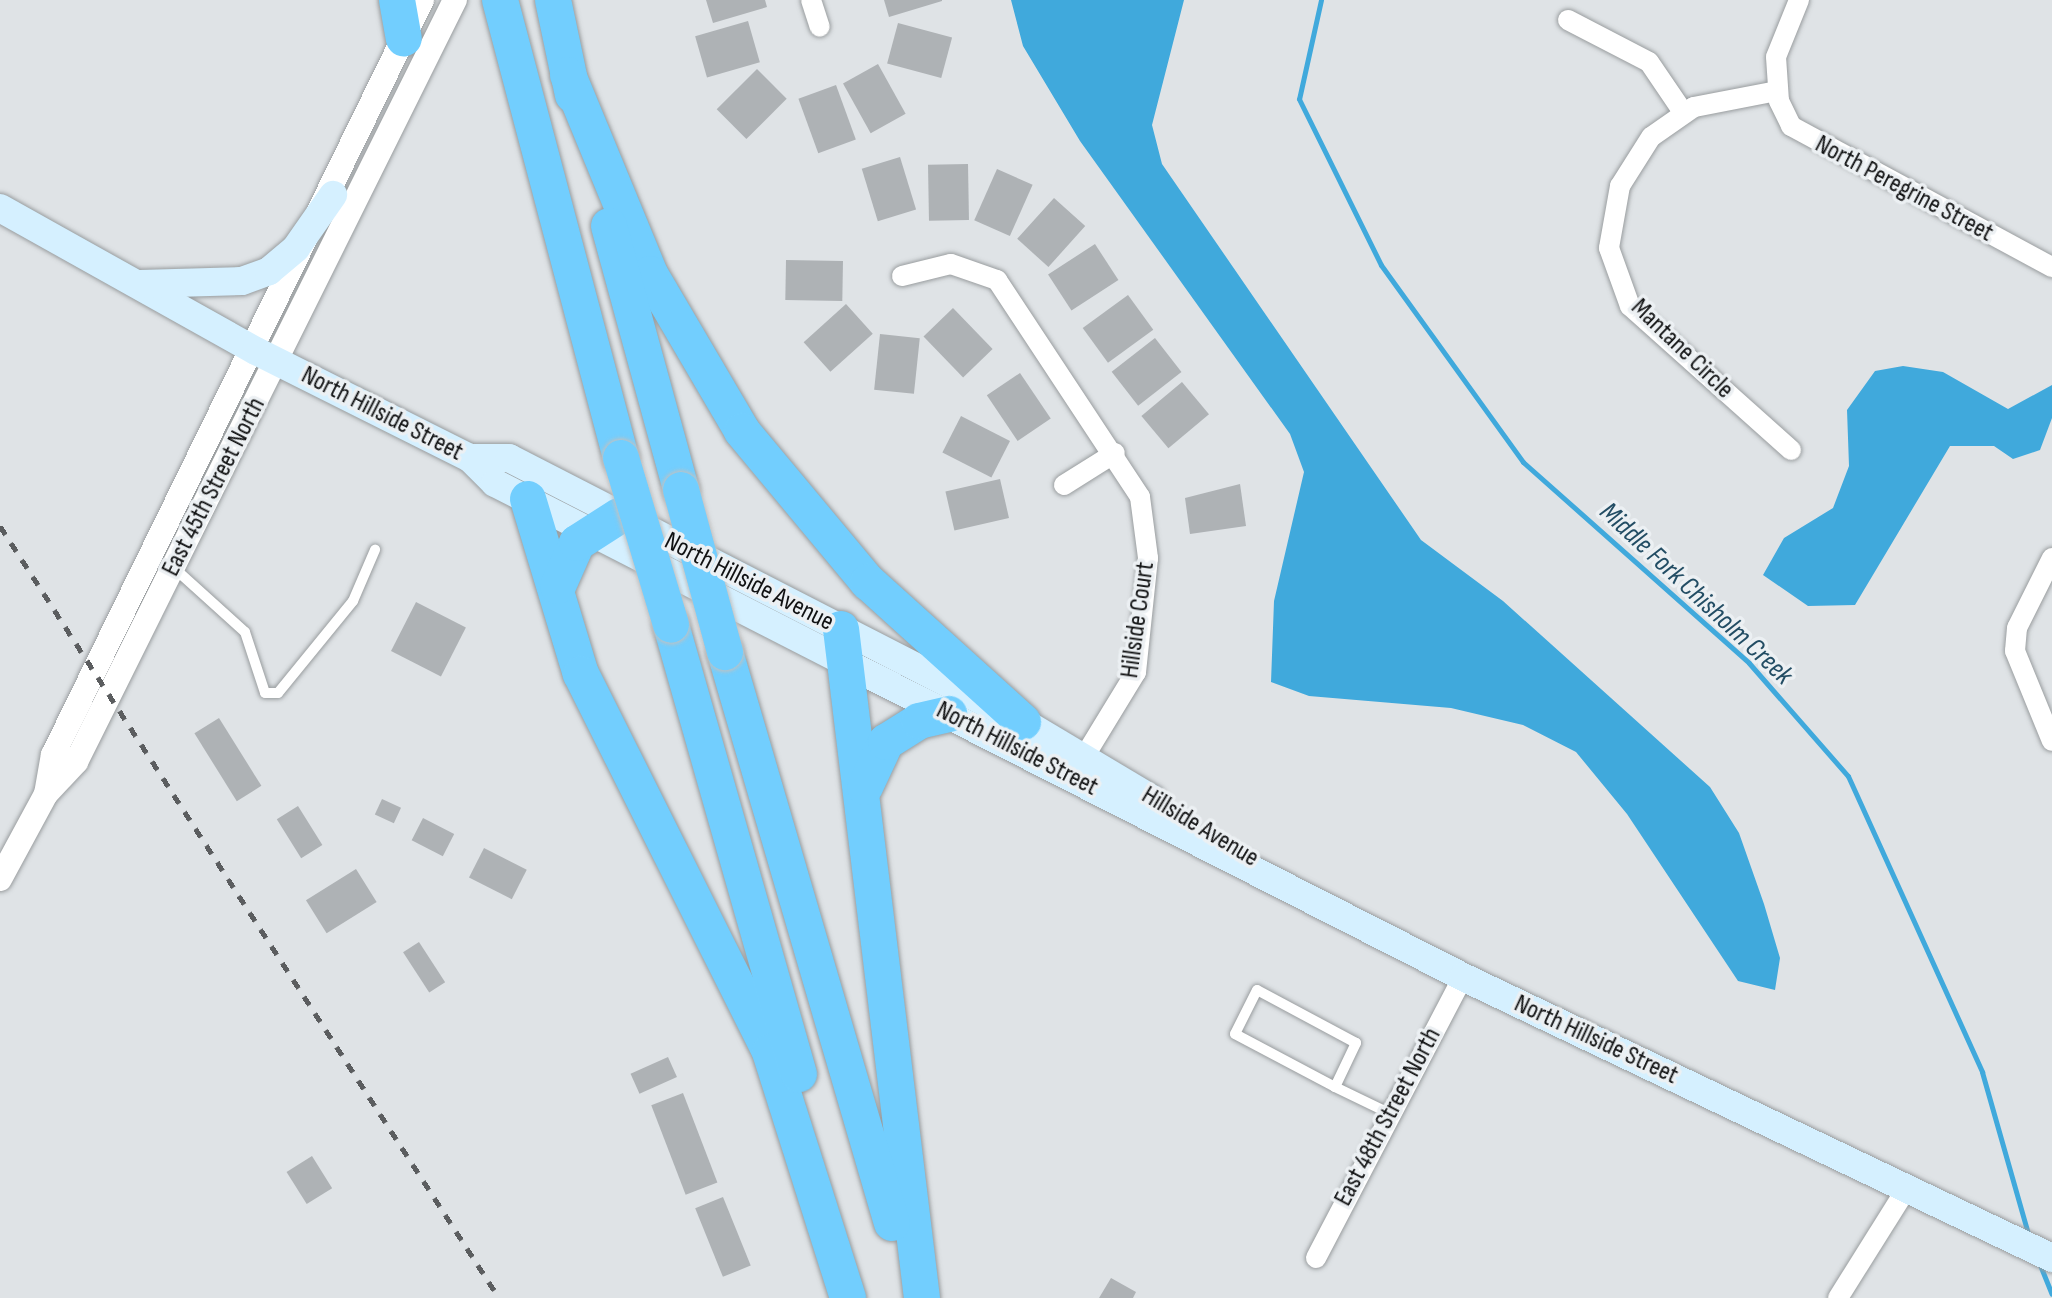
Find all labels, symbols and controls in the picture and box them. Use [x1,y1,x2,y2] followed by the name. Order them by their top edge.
[1810,129,1998,249] street label: North Peregrine Street
[1624,292,1740,406] street label: Mantane Circle
[296,360,468,468] street label: North Hillside Street
[156,393,272,581] street label: East 45th Street North
[1592,496,1800,692] water label: Middle Fork Chisholm Creek
[659,526,839,638] street label: North Hillside Avenue
[1114,560,1162,680] street label: Hillside Court
[931,695,1103,803] street label: North Hillside Street
[1136,780,1264,874] street label: Hillside Avenue
[1509,988,1683,1092] street label: North Hillside Street
[1328,1023,1448,1211] street label: East 48th Street North

